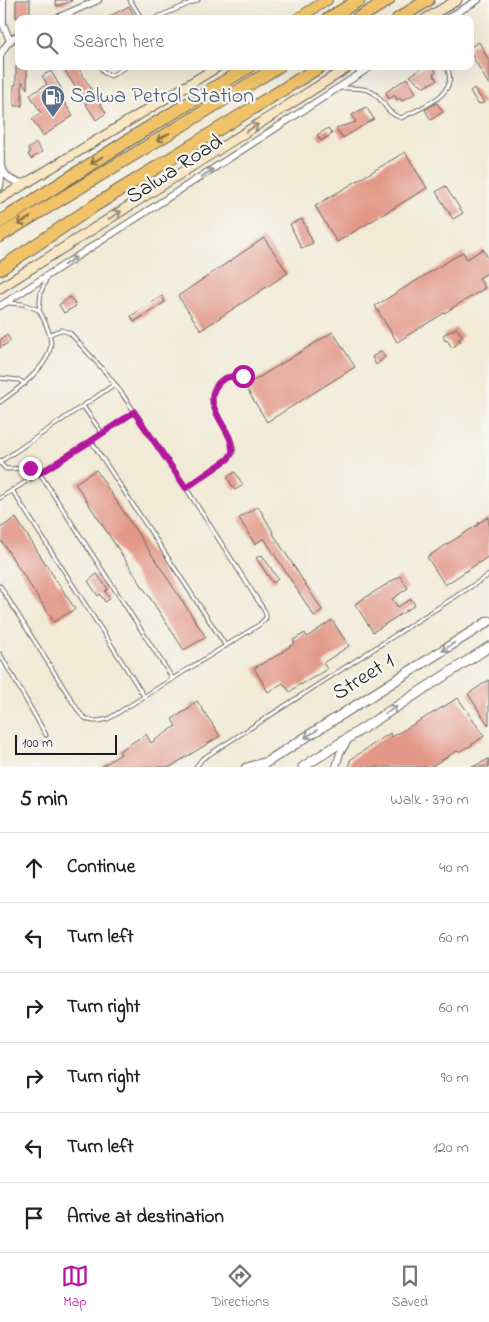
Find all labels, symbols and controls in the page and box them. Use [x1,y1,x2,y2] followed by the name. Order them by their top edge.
[15,15,474,70] search box
[33,29,61,57] icon: search
[73,29,164,56] text: Search here
[70,81,254,113] place label: Salwa Petrol Station
[40,84,66,118] fuel station icon: Salwa Petrol Station
[245,123,259,133] one-way arrow
[120,127,230,213] street label: Salwa Road
[156,132,170,142] one-way arrow
[90,156,104,166] one-way arrow
[200,168,214,178] one-way arrow
[108,210,122,220] one-way arrow
[17,217,31,227] one-way arrow
[63,256,77,266] one-way arrow
[232,365,255,388] route start
[19,457,42,480] route end
[441,642,455,652] one-way arrow
[327,646,401,710] street label: Street 1
[384,705,398,715] one-way arrow
[304,730,318,740] one-way arrow
[15,732,118,755] scale bar
[22,733,53,754] text: 100 m
[20,785,68,815] text: 5 min
[390,788,469,812] text: Walk · 370 m
[20,854,48,882] icon: ahead
[67,854,135,881] text: Continue
[439,856,469,880] text: 40 m
[20,924,48,952] icon: left
[67,924,134,951] text: Turn left
[439,926,469,950] text: 60 m
[20,994,48,1022] icon: right
[67,994,140,1021] text: Turn right
[439,996,469,1020] text: 60 m
[20,1064,48,1092] icon: right
[67,1064,140,1091] text: Turn right
[441,1066,469,1090] text: 90 m
[20,1134,48,1162] icon: left
[67,1134,134,1161] text: Turn left
[433,1136,469,1160] text: 120 m
[20,1204,48,1232] icon: arrive
[67,1204,224,1231] text: Arrive at destination
[61,1262,89,1313] tab: Map
[211,1262,269,1313] tab: Directions
[391,1262,428,1313] tab: Saved

